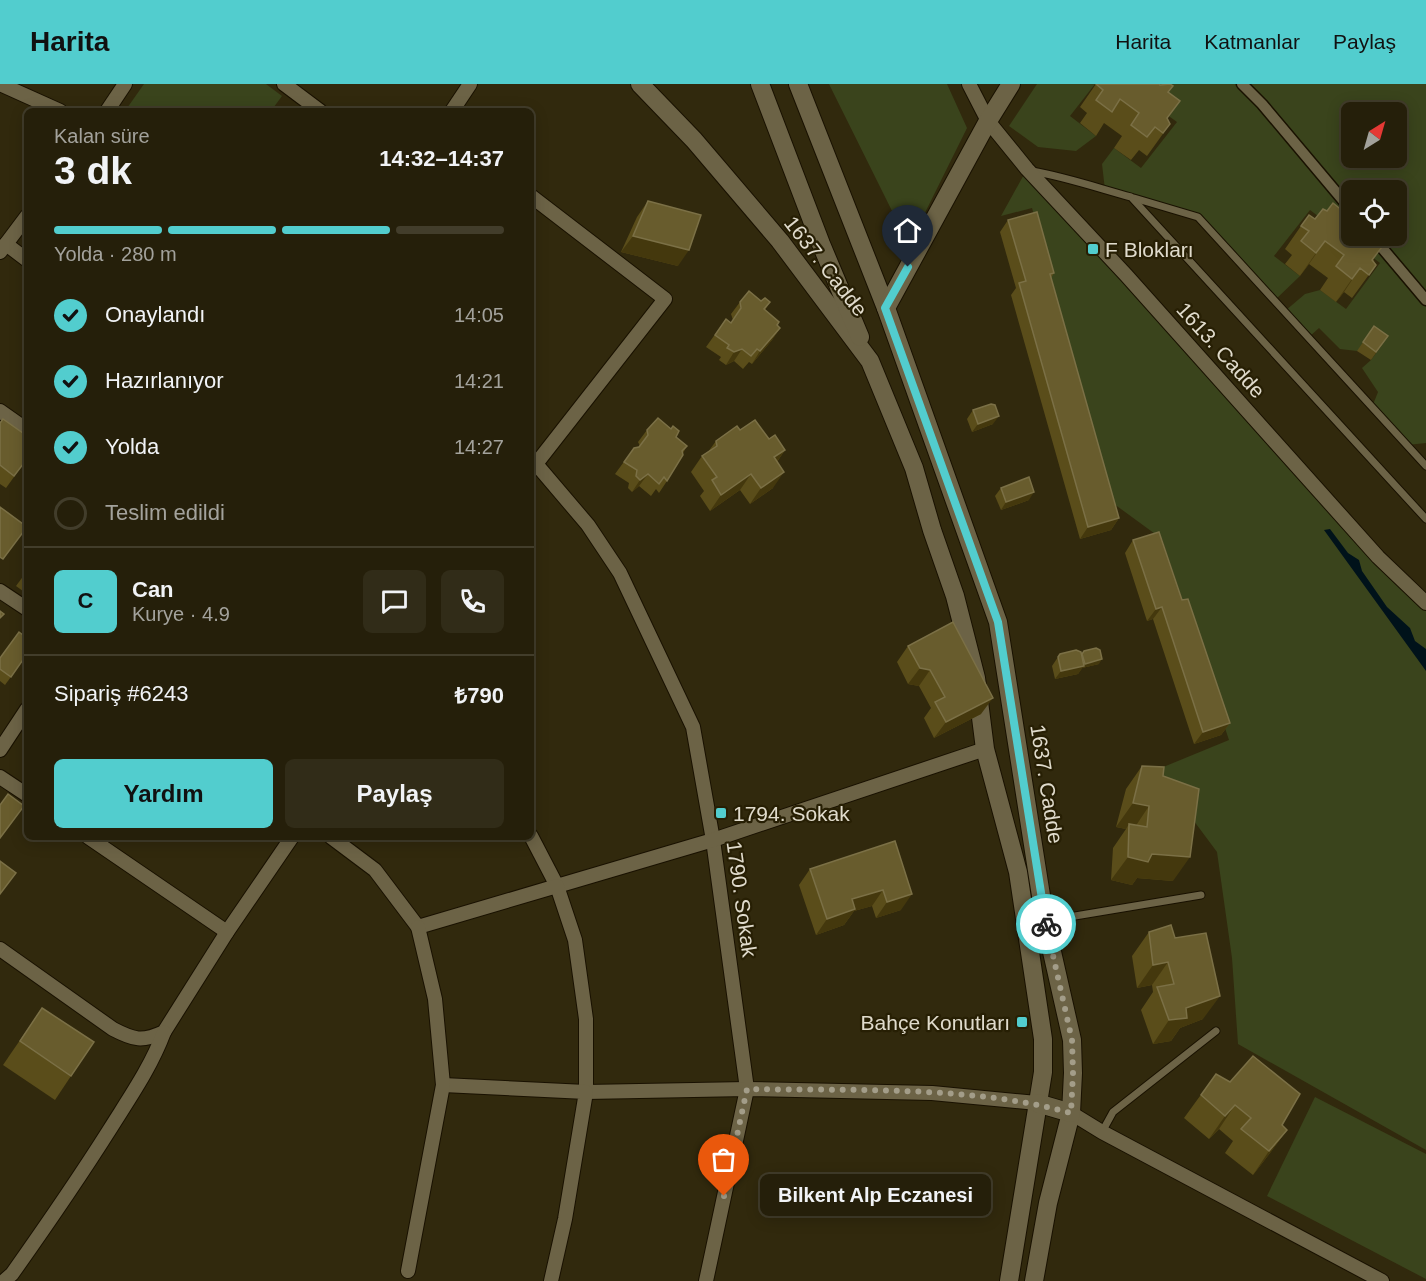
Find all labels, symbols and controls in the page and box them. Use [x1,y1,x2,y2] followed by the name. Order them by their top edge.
[30,26,109,57] text: Harita
[1115,30,1171,53] text: Harita
[1204,30,1300,53] text: Katmanlar
[1333,30,1396,53] text: Paylaş
[1341,102,1407,168] north arrow
[1341,102,1407,246] map controls
[54,125,150,147] text: Kalan süre
[379,146,504,171] text: 14:32–14:37
[54,149,132,192] text: 3 dk
[1341,180,1407,246] button: locate
[882,205,933,267] pin
[780,212,872,320] street label: 1637. Cadde
[891,214,924,247] icon: home
[1105,238,1194,261] place label: F Blokları
[1086,242,1100,256] marker: F Blokları
[54,243,177,265] text: Yolda · 280 m
[1172,298,1270,402] street label: 1613. Cadde
[54,299,87,332] icon: check
[105,302,205,327] text: Onaylandı
[454,304,504,326] text: 14:05
[54,365,87,398] icon: check
[105,368,224,393] text: Hazırlanıyor
[454,370,504,392] text: 14:21
[54,431,87,464] icon: check
[105,434,159,459] text: Yolda
[454,436,504,458] text: 14:27
[105,500,225,525] text: Teslim edildi
[363,570,426,633] button: chat
[441,570,504,633] button: phone
[132,577,174,602] text: Can
[78,588,93,613] text: C
[132,603,230,625] text: Kurye · 4.9
[54,681,189,706] text: Sipariş #6243
[455,683,504,708] text: ₺790
[1026,723,1068,845] street label: 1637. Cadde
[54,759,273,828] button: Yardım
[285,759,504,828] button: Paylaş
[733,802,850,825] place label: 1794. Sokak
[714,806,728,820] marker: 1794. Sokak
[722,840,762,959] street label: 1790. Sokak
[1016,894,1076,954] courier
[1030,908,1063,941] icon: bike
[861,1011,1010,1034] place label: Bahçe Konutları
[1015,1015,1029,1029] marker: Bahçe Konutları
[698,1134,749,1196] pin
[707,1143,740,1176] icon: bag
[760,1175,991,1217] callout: Bilkent Alp Eczanesi
[778,1184,973,1206] text: Bilkent Alp Eczanesi

